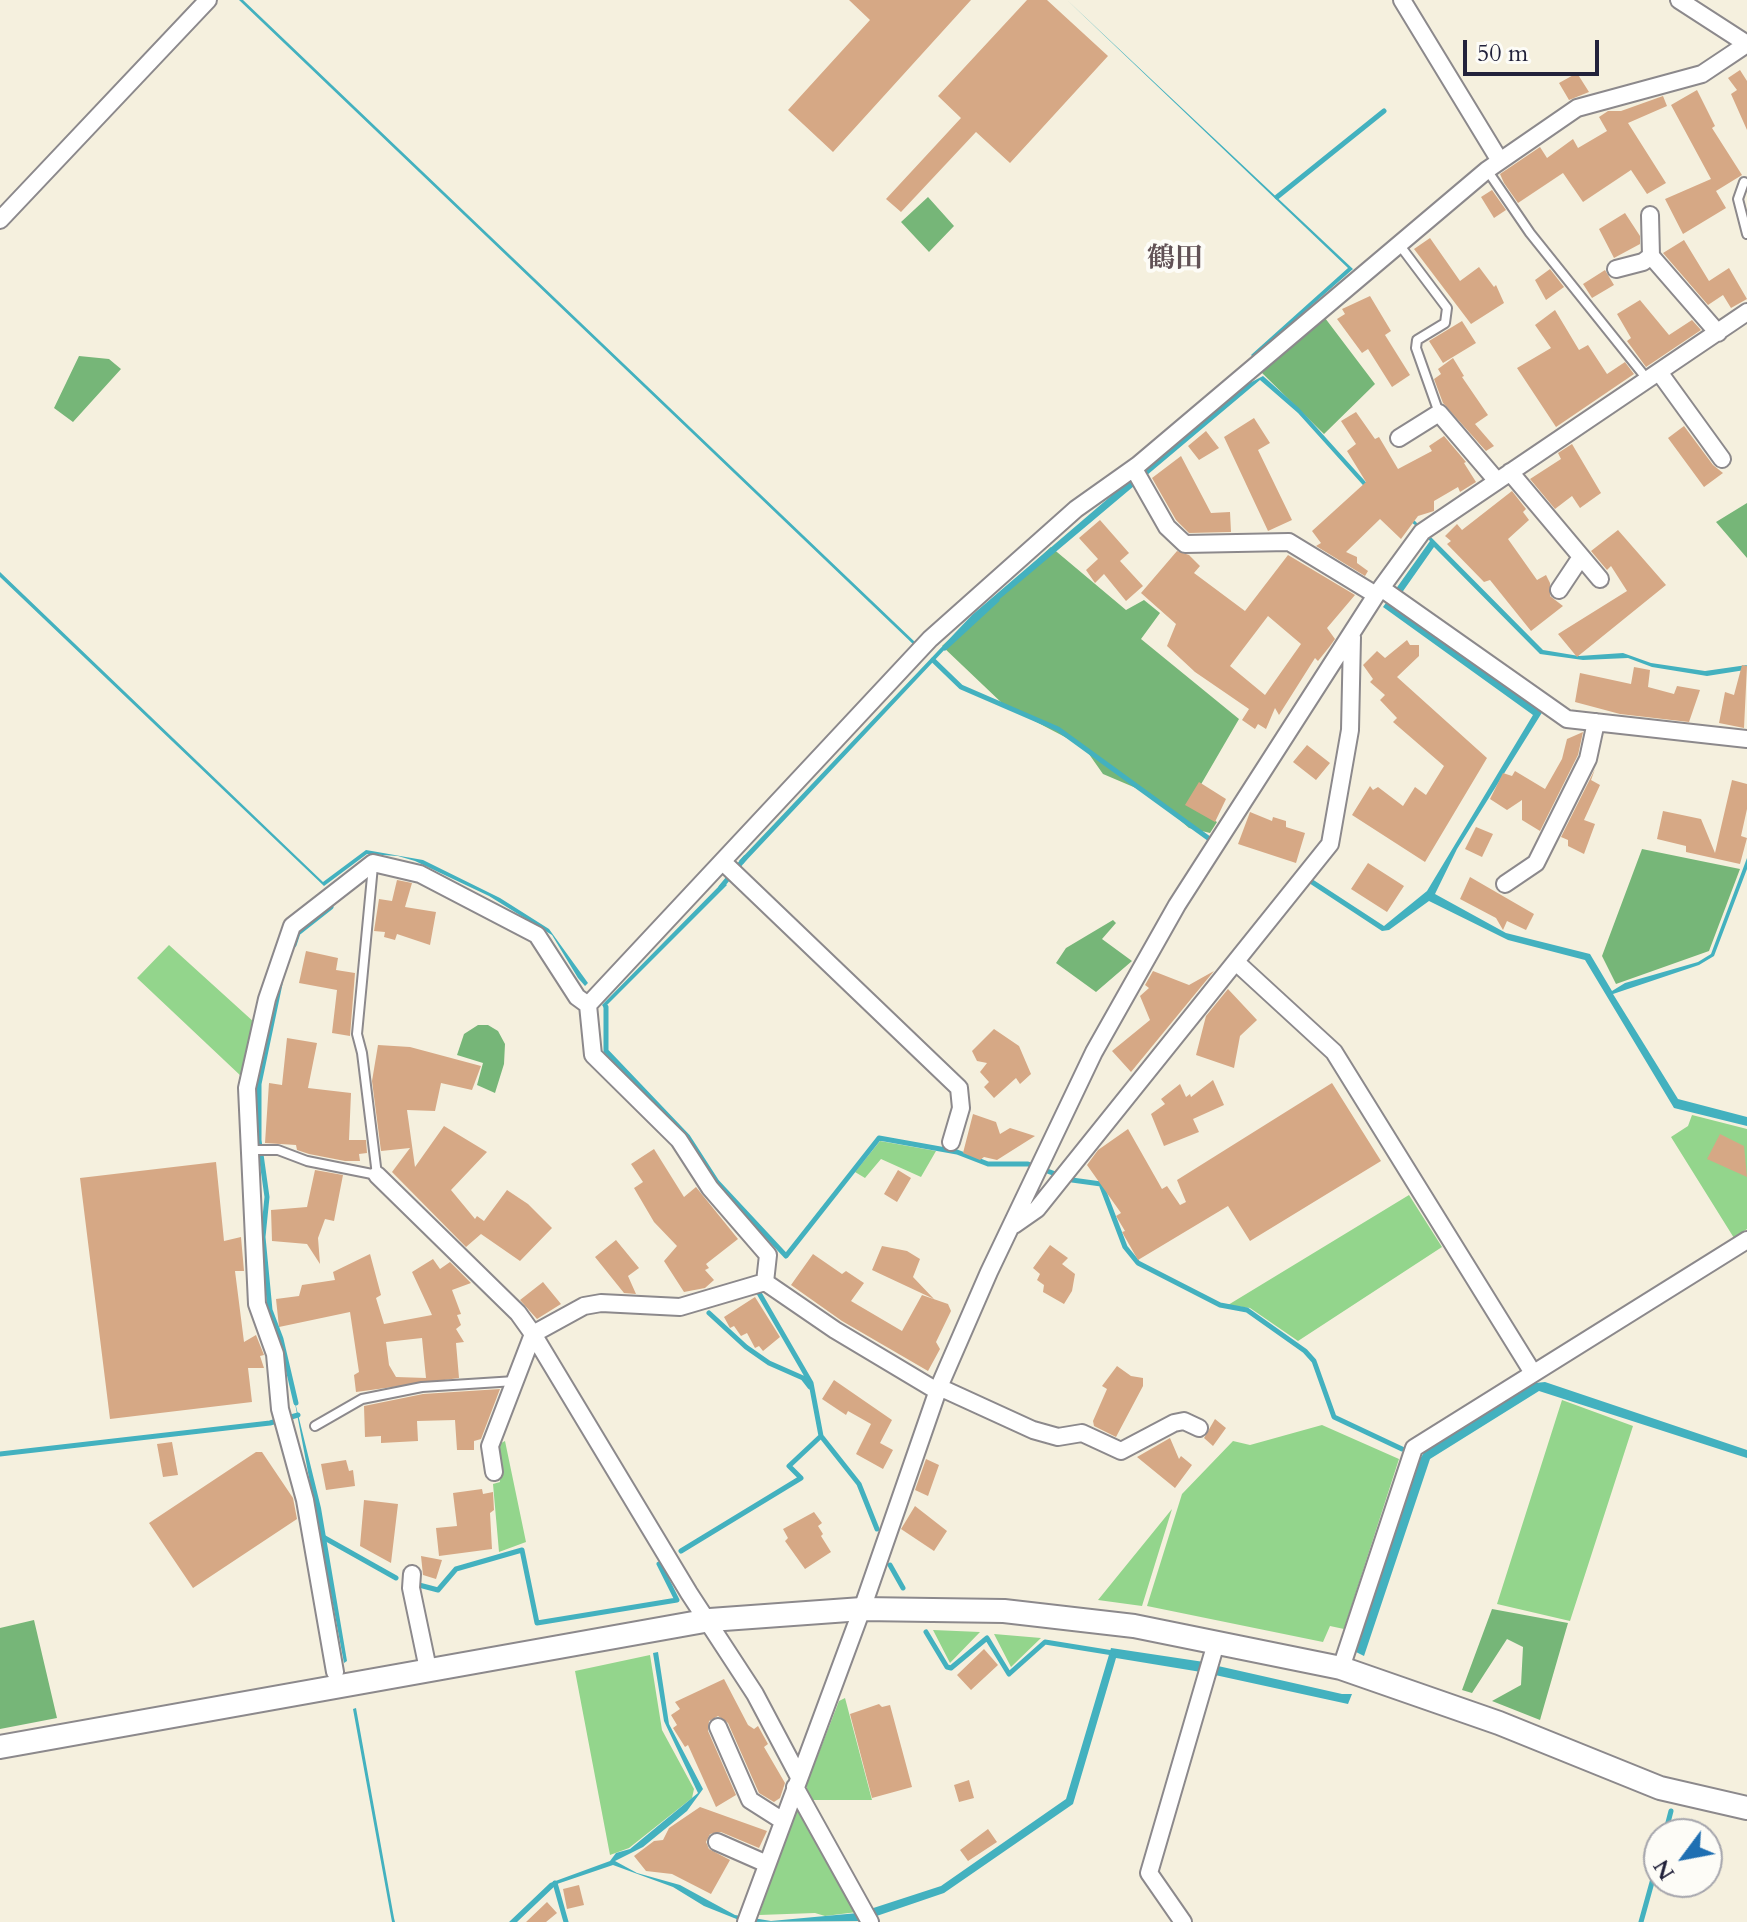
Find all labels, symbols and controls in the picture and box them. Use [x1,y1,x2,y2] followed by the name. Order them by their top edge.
[1467,24,1603,74] scale bar
[1477,37,1528,70] text: 50 m
[1147,244,1203,278] district label: 鶴田
[1643,1818,1723,1898] north arrow
[1647,1854,1682,1886] text: N

